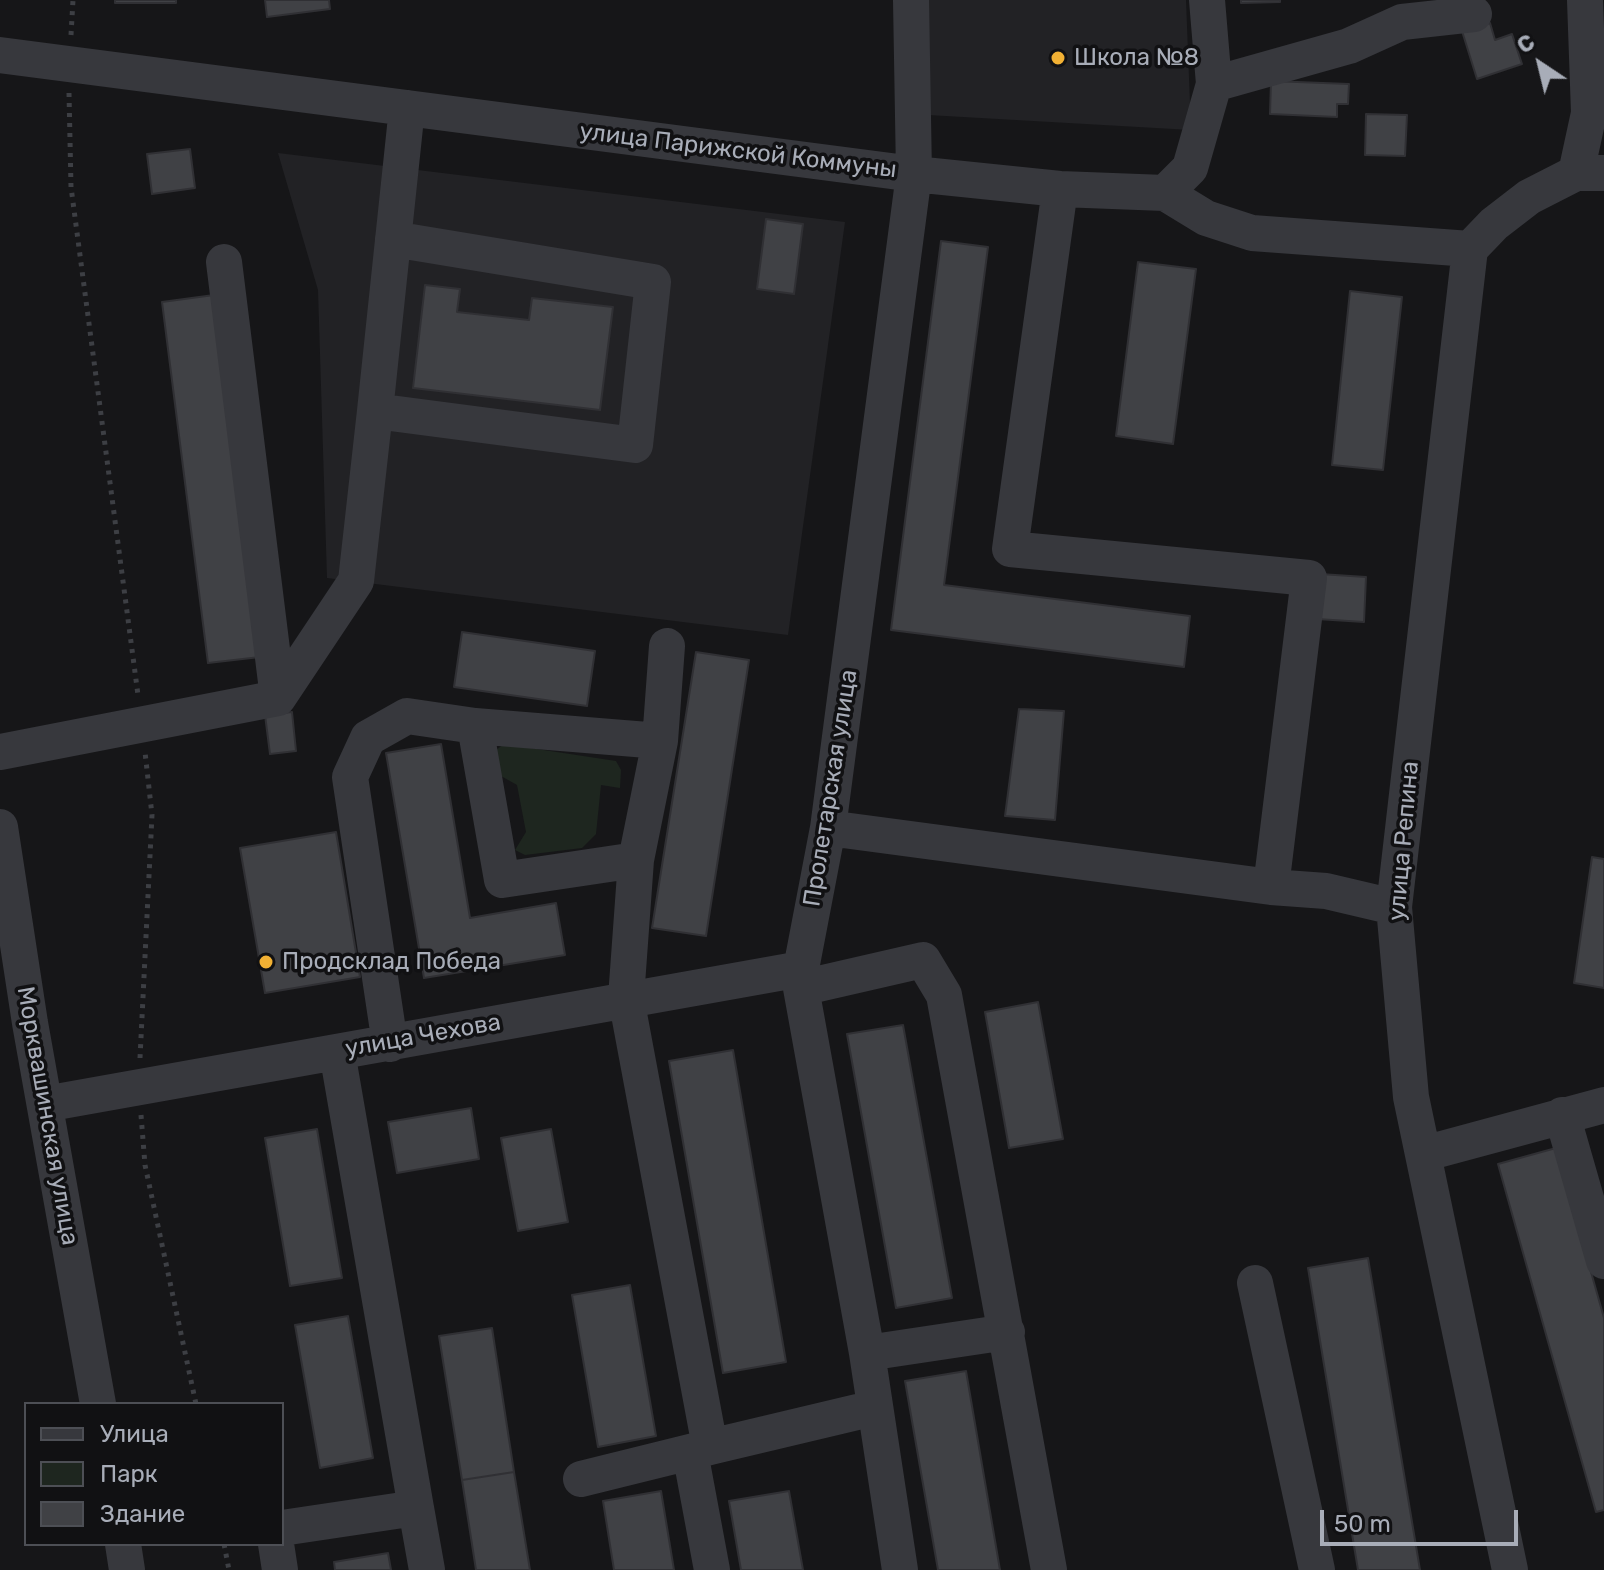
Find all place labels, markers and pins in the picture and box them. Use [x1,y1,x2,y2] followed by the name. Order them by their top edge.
[1074,44,1199,72] place label: Школа №8
[1049,49,1067,67] marker: Школа №8
[282,948,501,976] place label: Продсклад Победа
[257,953,275,971] marker: Продсклад Победа

